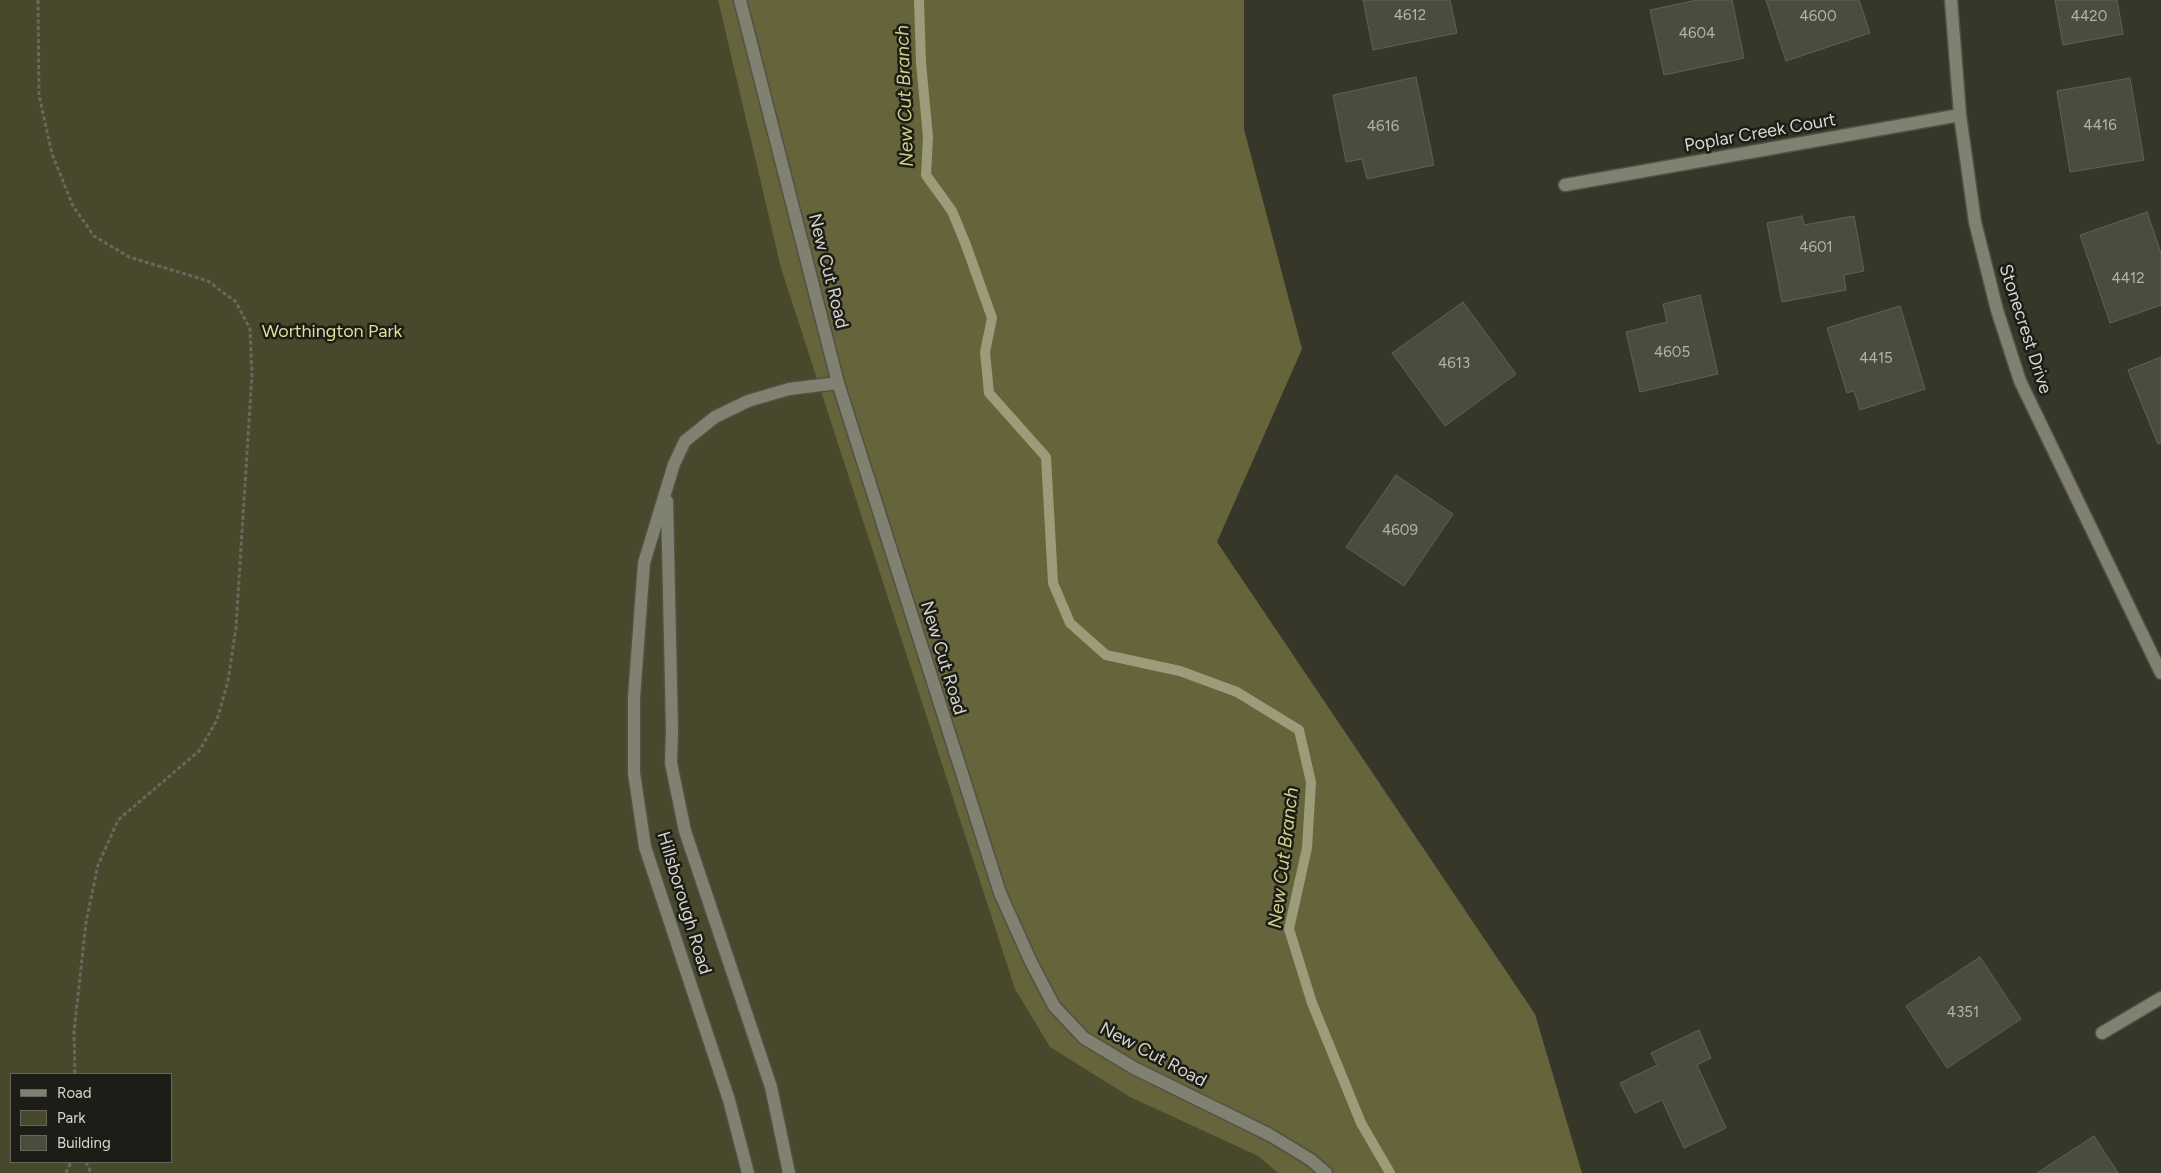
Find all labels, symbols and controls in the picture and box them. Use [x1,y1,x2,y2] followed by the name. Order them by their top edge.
[1394,7,1426,25] house number: 4612
[1799,8,1837,26] house number: 4600
[2071,8,2107,26] house number: 4420
[891,25,919,167] water label: New Cut Branch
[1679,25,1715,43] house number: 4604
[1683,109,1837,157] street label: Poplar Creek Court
[2083,117,2117,135] house number: 4416
[1367,118,1399,136] house number: 4616
[803,211,853,331] street label: New Cut Road
[1799,239,1833,257] house number: 4601
[1994,261,2056,397] street label: Stonecrest Drive
[2111,270,2145,288] house number: 4412
[262,321,402,343] park label: Worthington Park
[1654,344,1690,362] house number: 4605
[1859,350,1893,368] house number: 4415
[1438,355,1470,373] house number: 4613
[1382,522,1418,540] house number: 4609
[915,599,971,717] street label: New Cut Road
[1264,786,1304,930] water label: New Cut Branch
[652,829,716,977] street label: Hillsborough Road
[1947,1004,1979,1022] house number: 4351
[1096,1018,1210,1092] street label: New Cut Road
[10,1073,172,1163] legend
[57,1084,92,1102] text: Road
[57,1109,86,1127] text: Park
[57,1134,111,1152] text: Building

